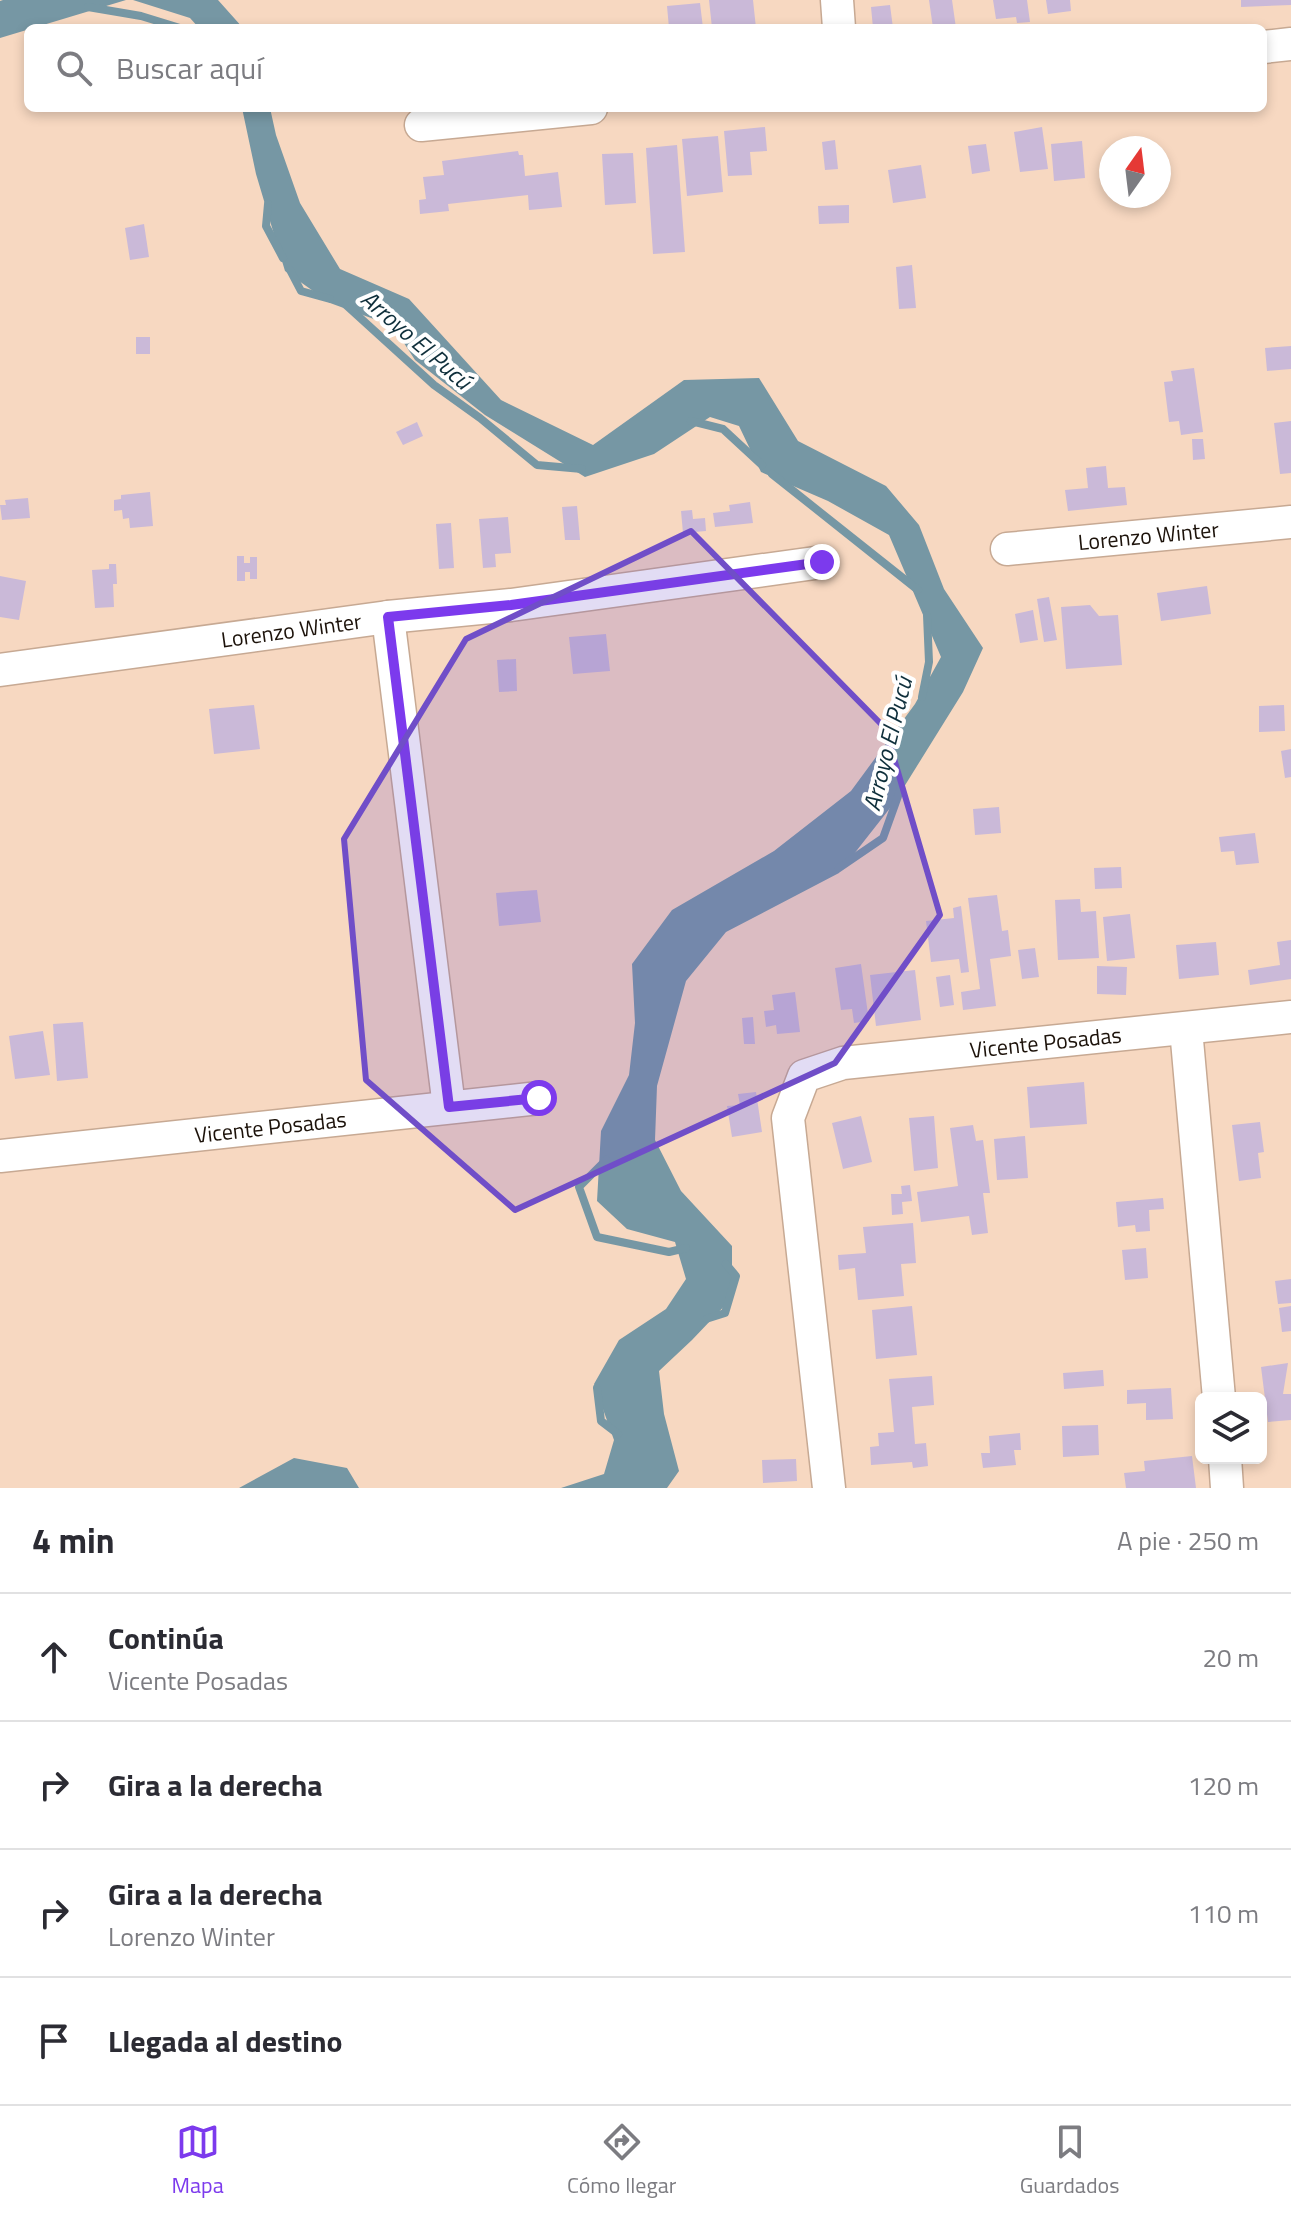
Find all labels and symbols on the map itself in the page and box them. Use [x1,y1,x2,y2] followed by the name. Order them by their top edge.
[1099,136,1171,208] north arrow
[353,281,482,399] water label: Arroyo El Pucú
[1076,512,1221,559] street label: Lorenzo Winter
[804,544,840,580] route end
[219,604,364,657] street label: Lorenzo Winter
[853,671,922,814] water label: Arroyo El Pucú
[968,1017,1123,1067] street label: Vicente Posadas
[521,1080,557,1116] route start
[193,1102,348,1152] street label: Vicente Posadas

